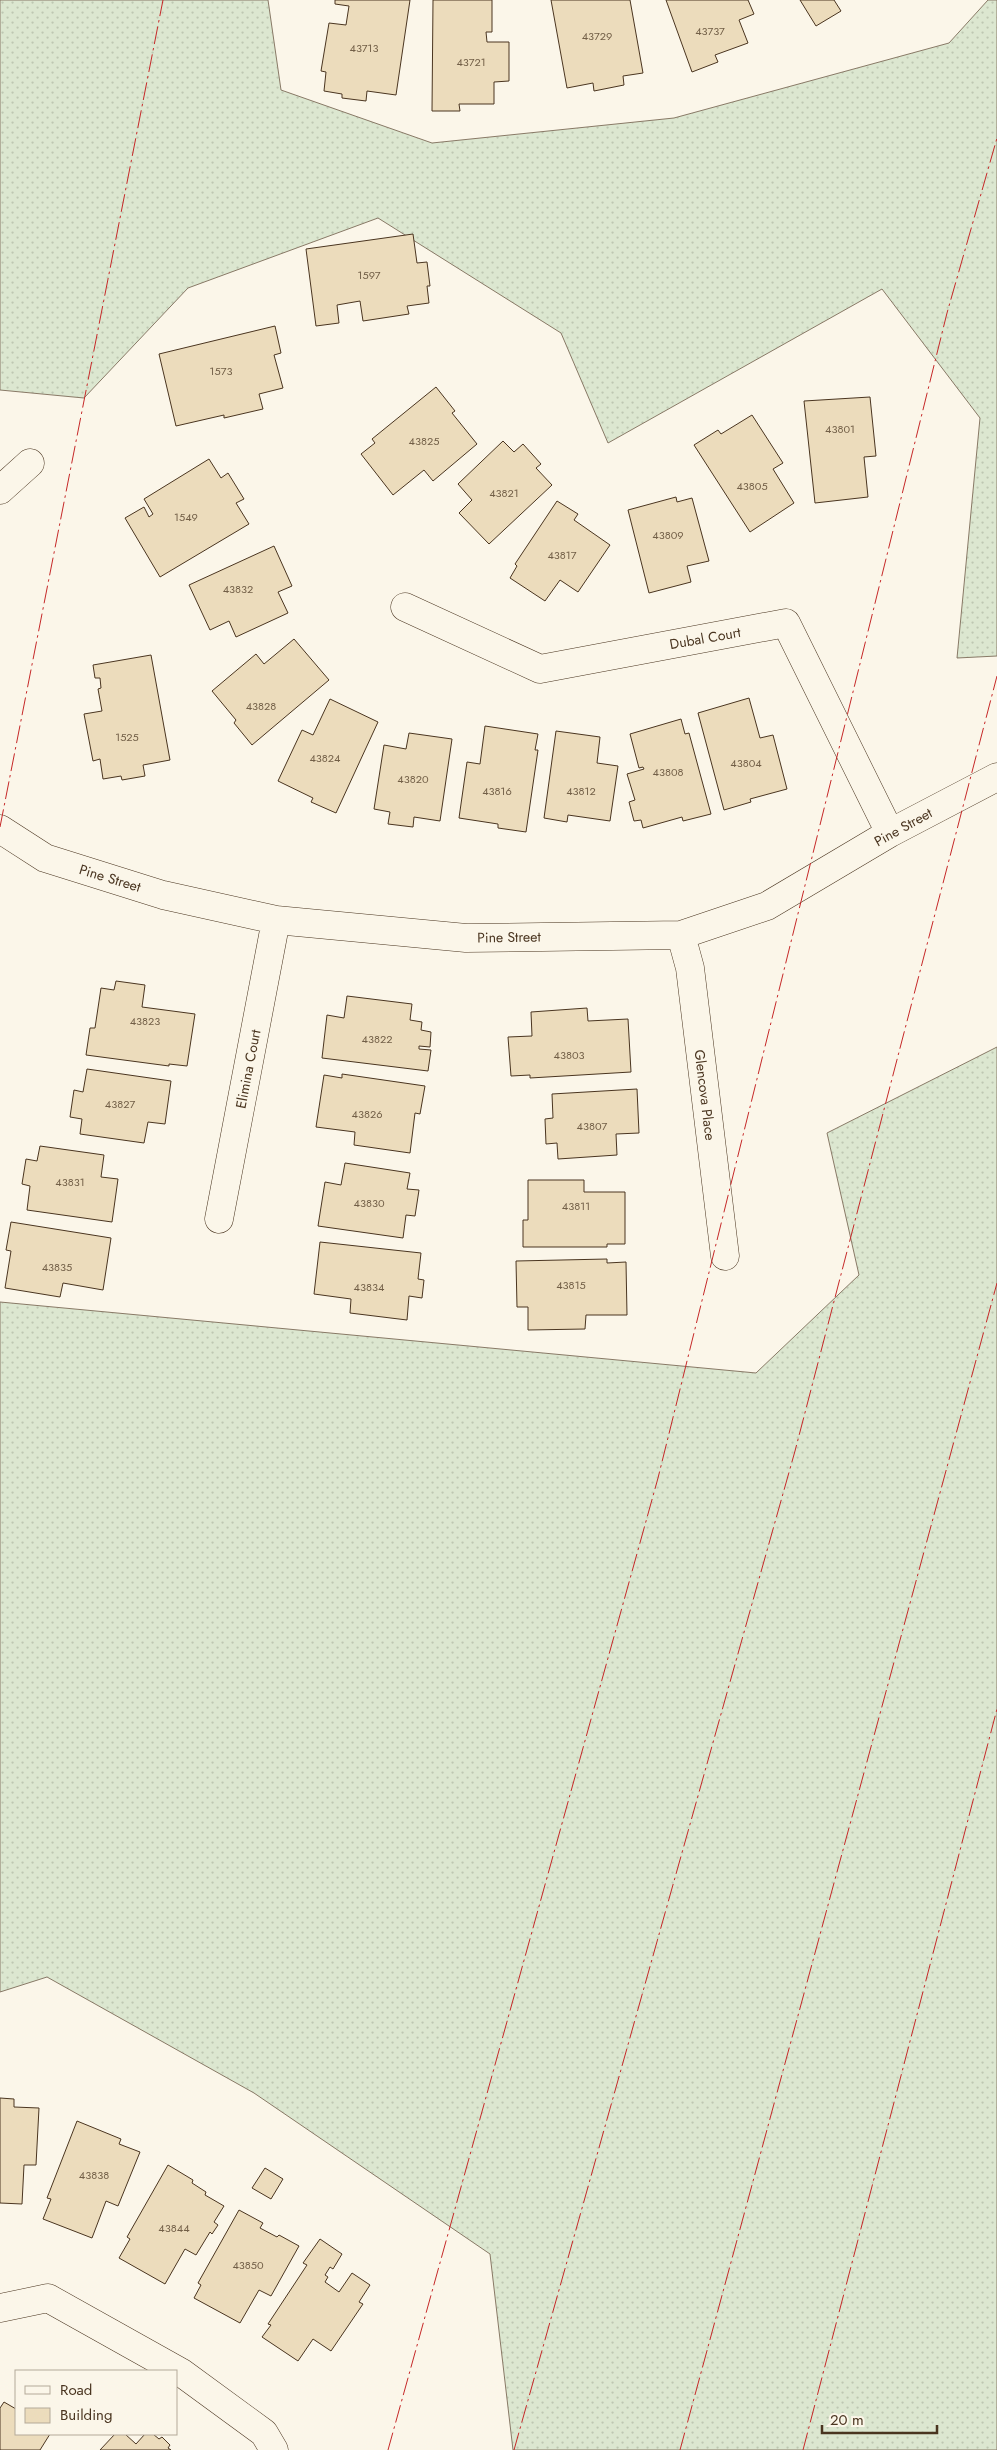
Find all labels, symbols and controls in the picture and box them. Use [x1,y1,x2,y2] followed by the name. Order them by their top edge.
[695,23,725,39] house number: 43737
[582,28,612,44] house number: 43729
[350,40,379,56] house number: 43713
[456,54,486,70] house number: 43721
[358,267,381,283] house number: 1597
[210,363,232,379] house number: 1573
[825,421,855,437] house number: 43801
[409,433,439,449] house number: 43825
[736,478,768,494] house number: 43805
[489,485,519,501] house number: 43821
[174,509,198,525] house number: 1549
[652,527,684,543] house number: 43809
[547,547,577,563] house number: 43817
[223,581,253,597] house number: 43832
[668,622,743,654] street label: Dubal Court
[246,698,276,714] house number: 43828
[115,729,139,745] house number: 1525
[309,750,341,766] house number: 43824
[730,755,762,771] house number: 43804
[652,764,684,780] house number: 43808
[397,771,429,787] house number: 43820
[482,783,512,799] house number: 43816
[566,783,596,799] house number: 43812
[870,803,936,851] street label: Pine Street
[77,859,144,897] street label: Pine Street
[477,926,542,948] street label: Pine Street
[130,1013,160,1029] house number: 43823
[231,1027,266,1110] street label: Elimina Court
[362,1031,392,1047] house number: 43822
[553,1047,585,1063] house number: 43803
[690,1048,720,1142] street label: Glencova Place
[105,1096,135,1112] house number: 43827
[351,1106,383,1122] house number: 43826
[577,1118,608,1134] house number: 43807
[55,1174,85,1190] house number: 43831
[353,1195,385,1211] house number: 43830
[562,1198,590,1214] house number: 43811
[42,1259,72,1275] house number: 43835
[556,1277,586,1293] house number: 43815
[354,1279,385,1295] house number: 43834
[79,2167,109,2183] house number: 43838
[158,2220,190,2236] house number: 43844
[232,2257,264,2273] house number: 43850
[15,2370,178,2435] legend
[60,2379,92,2401] text: Road
[822,2402,937,2434] scale bar
[60,2404,112,2426] text: Building
[830,2409,864,2431] text: 20 m

